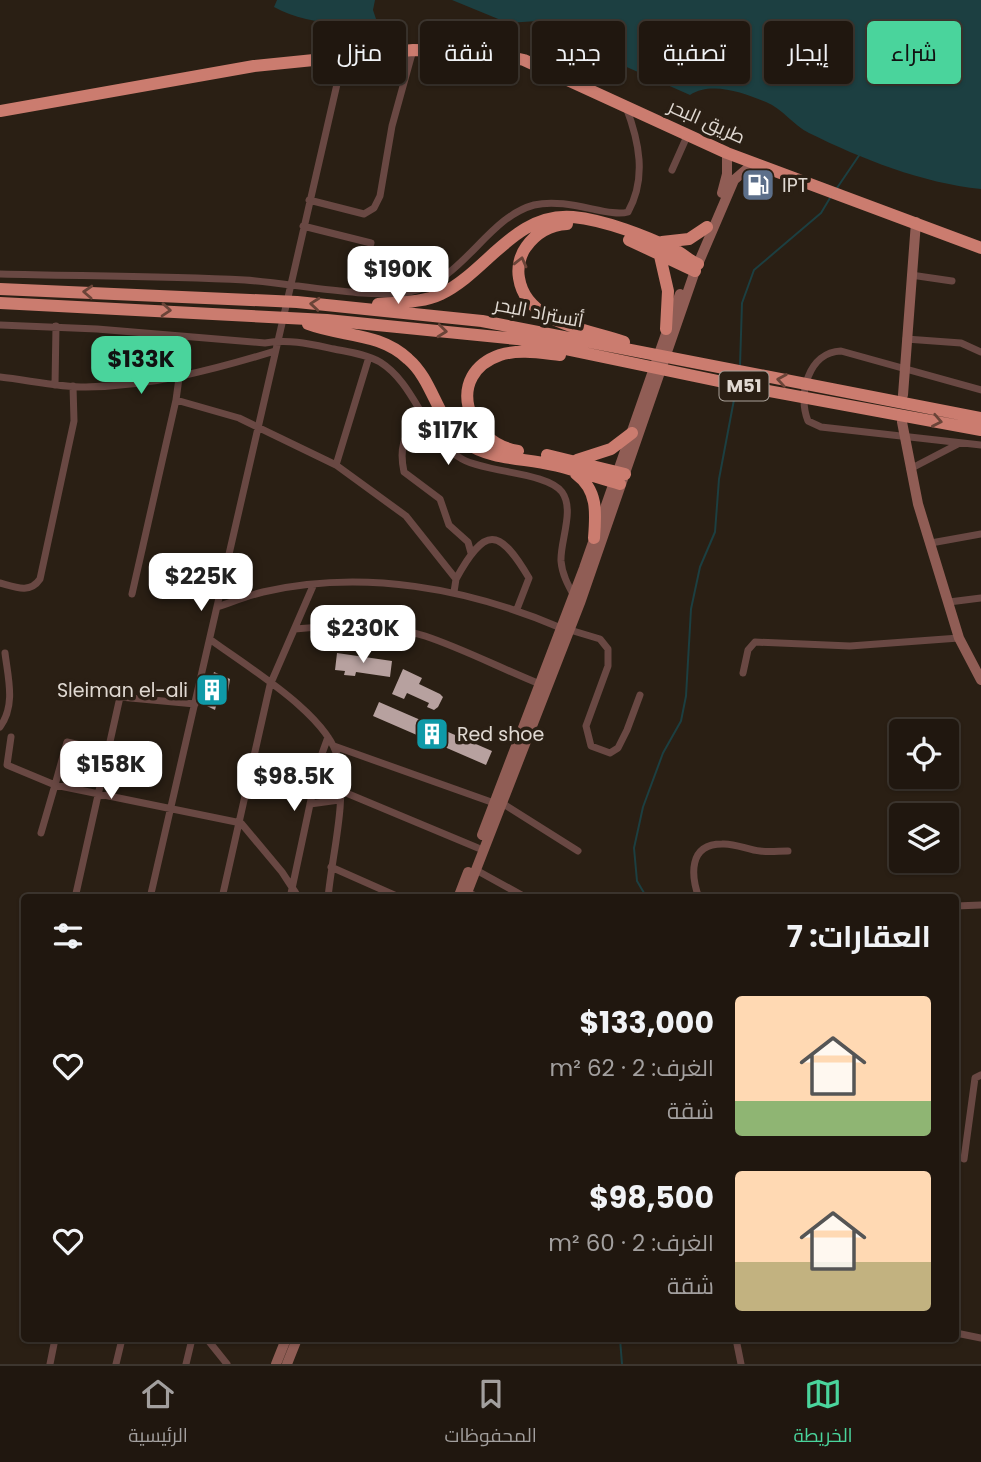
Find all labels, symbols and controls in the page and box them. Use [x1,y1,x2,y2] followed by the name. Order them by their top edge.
[313,21,406,84] chip: منزل
[420,21,518,84] chip: شقة
[532,21,625,84] chip: جديد
[639,21,750,84] chip: تصفية
[764,21,853,84] chip: إيجار
[867,21,961,84] chip: شراء
[663,92,750,150] street label: طريق البحر
[739,166,777,204] fuel station icon: IPT
[782,172,808,199] place label: IPT
[349,246,447,306] pin: $190K
[364,253,432,285] text: $190K
[513,256,527,268] one-way arrow
[82,284,93,299] one-way arrow
[491,290,586,334] street label: أتستراد البحر
[309,297,320,312] one-way arrow
[161,302,172,317] one-way arrow
[436,323,448,338] one-way arrow
[92,336,190,396] pin: $133K
[107,343,175,375] text: $133K
[720,372,768,400] road number: M51
[776,373,788,388] one-way arrow
[399,407,497,467] pin: $117K
[931,413,943,428] one-way arrow
[418,414,478,446] text: $117K
[152,554,250,613] pin: $225K
[165,560,237,592] text: $225K
[314,606,412,665] pin: $230K
[326,612,400,644] text: $230K
[193,671,231,709] building icon: Sleiman el-ali
[57,677,188,704] place label: Sleiman el-ali
[413,715,451,753] building icon: Red shoe
[889,719,959,873] map controls
[889,719,959,789] button: locate
[457,721,544,748] place label: Red shoe
[62,742,160,801] pin: $158K
[76,748,146,780] text: $158K
[237,754,351,813] pin: $98.5K
[253,760,335,792] text: $98.5K
[889,803,959,873] button: layers
[787,915,931,958] text: العقارات: 7
[49,917,87,955] icon: filters
[579,1001,714,1044] text: $133,000
[791,1024,875,1108] icon: home
[49,1047,87,1085] icon: heart
[549,1052,714,1084] text: الغرف: 2 · 62 m²
[667,1095,714,1127] text: شقة
[589,1176,714,1219] text: $98,500
[791,1199,875,1283] icon: home
[49,1222,87,1260] icon: heart
[548,1227,714,1259] text: الغرف: 2 · 60 m²
[667,1270,714,1302] text: شقة
[128,1375,188,1453] tab: الرئيسية
[444,1375,537,1453] tab: المحفوظات
[793,1375,853,1453] tab: الخريطة

